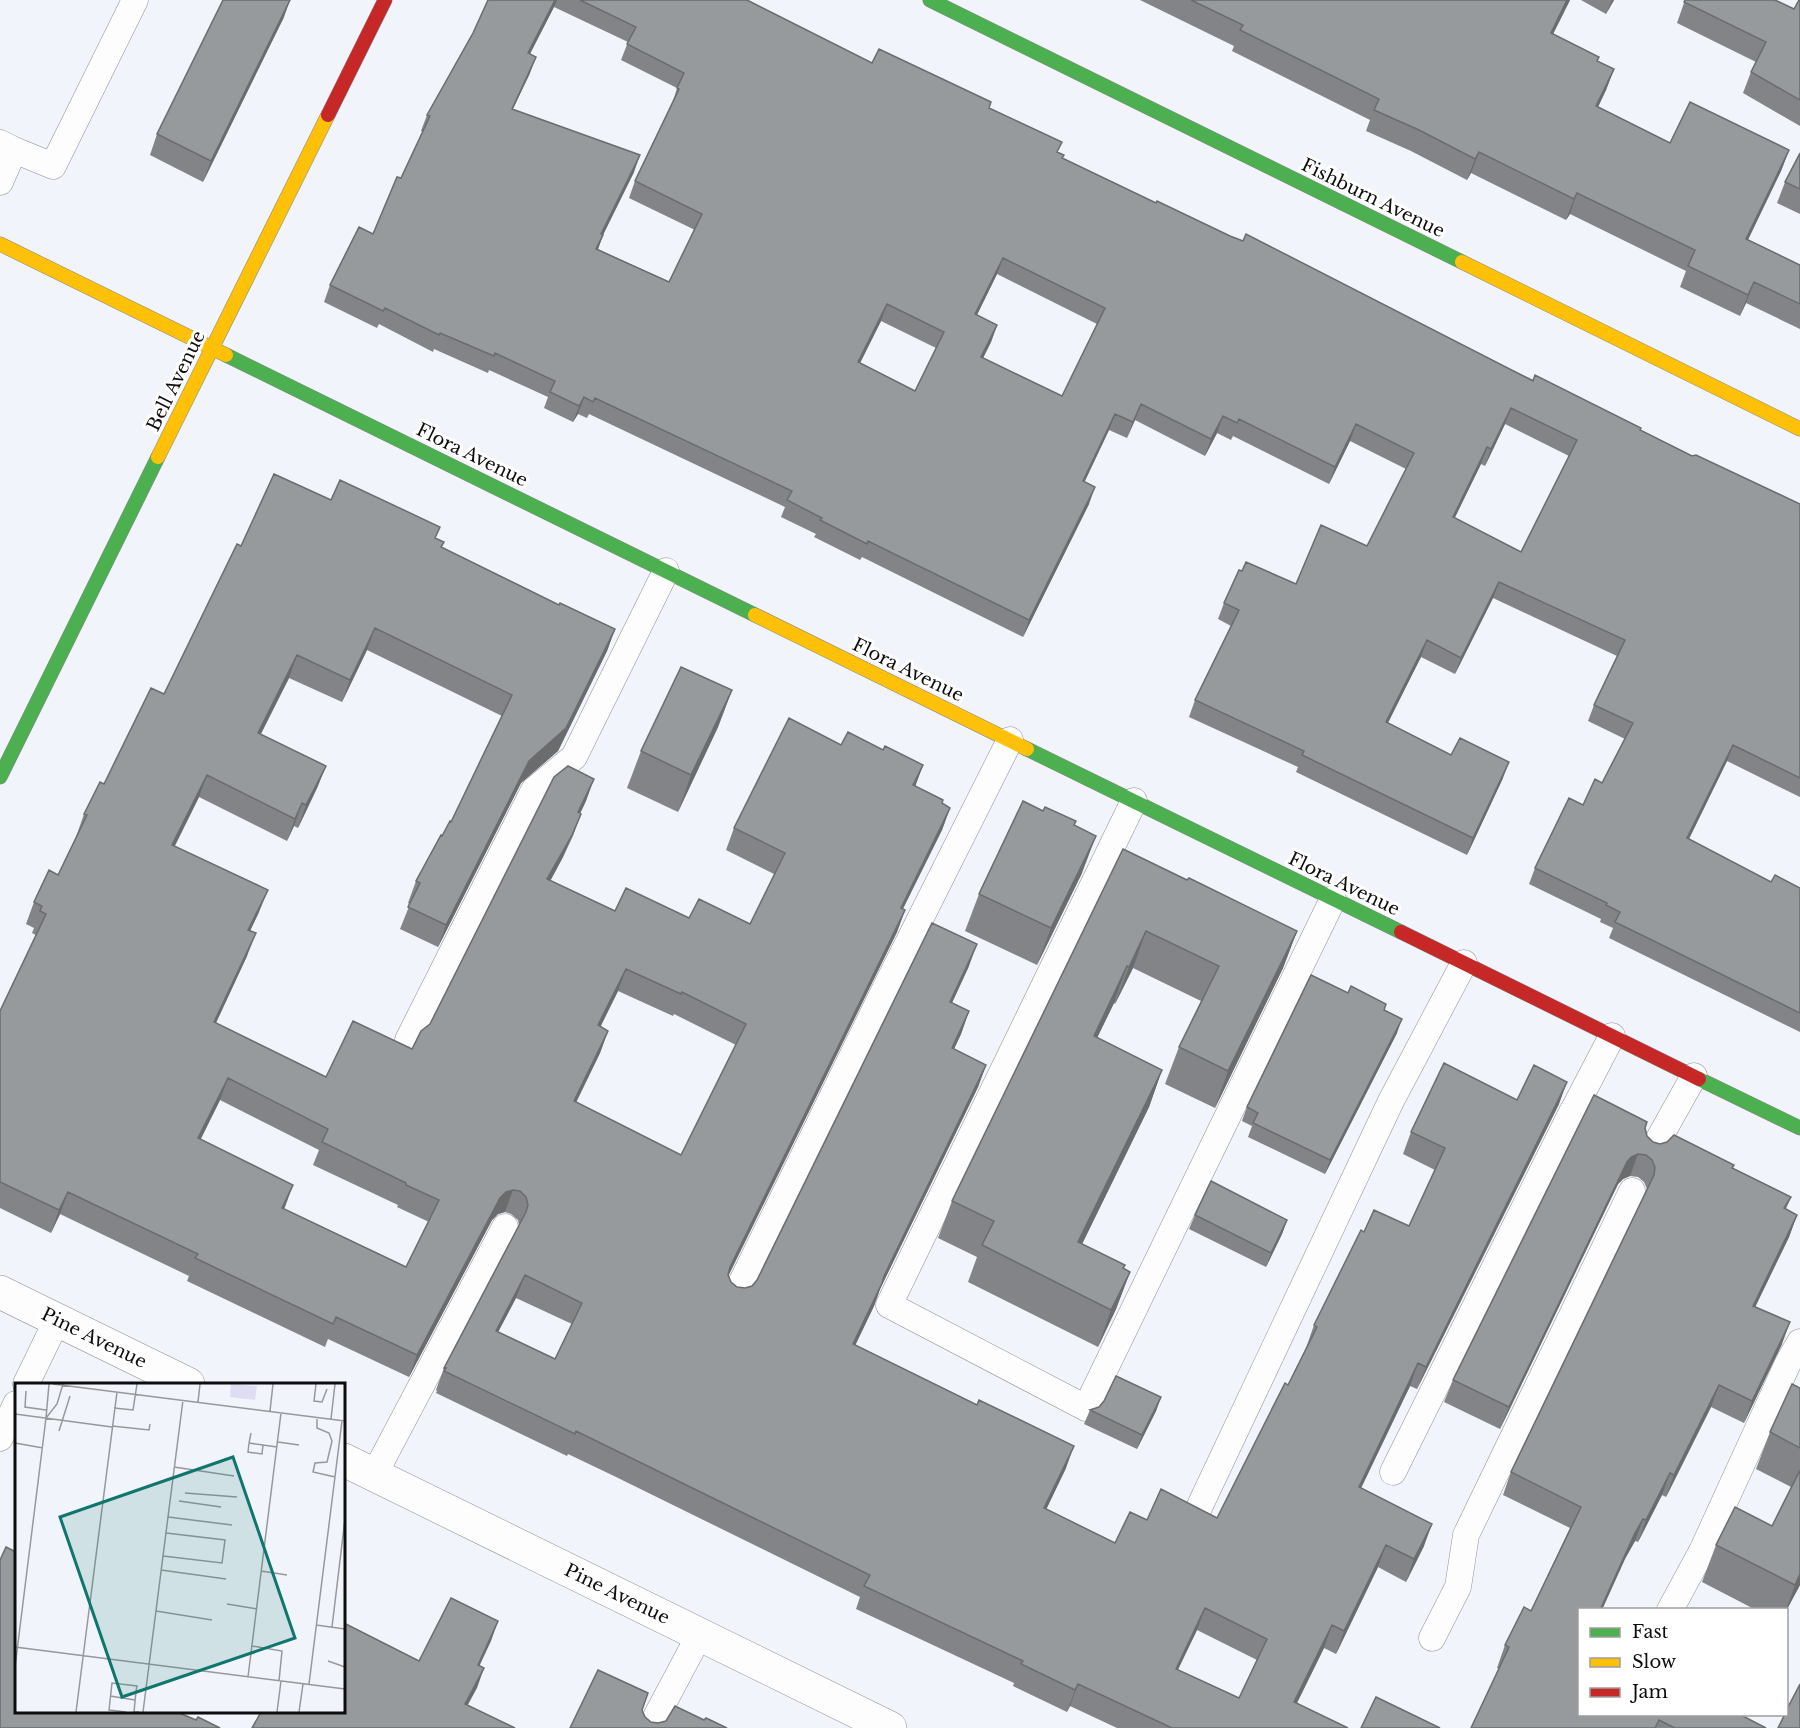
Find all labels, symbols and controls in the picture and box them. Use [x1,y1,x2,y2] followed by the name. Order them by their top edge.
[1298,154,1448,242] street label: Fishburn Avenue
[142,327,210,435] street label: Bell Avenue
[413,419,531,491] street label: Flora Avenue
[849,634,967,706] street label: Flora Avenue
[1285,848,1403,920] street label: Flora Avenue
[38,1303,150,1373] street label: Pine Avenue
[15,1383,345,1713] inset map
[561,1559,673,1629] street label: Pine Avenue
[1578,1608,1788,1716] legend
[1632,1621,1669,1643] text: Fast
[1632,1651,1677,1673] text: Slow
[1630,1681,1668,1703] text: Jam

